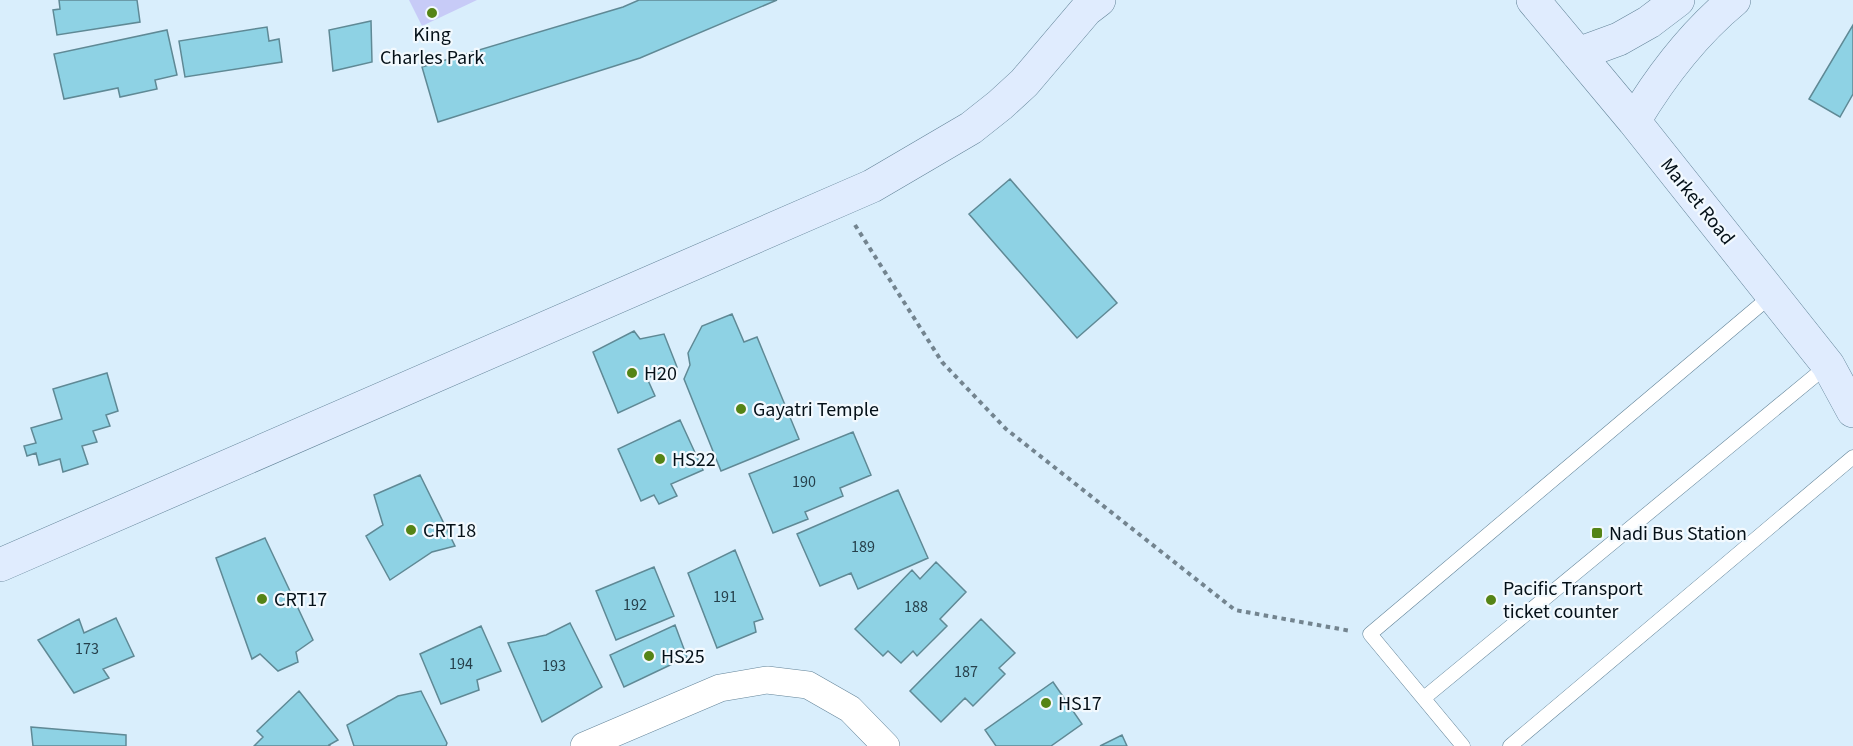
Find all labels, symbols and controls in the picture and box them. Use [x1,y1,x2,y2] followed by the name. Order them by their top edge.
[425,6,439,20] marker: King Charles Park
[380,21,484,72] place label: King Charles Park
[1653,152,1741,251] street label: Market Road
[644,360,677,388] place label: H20
[625,366,639,380] marker: H20
[753,396,879,424] place label: Gayatri Temple
[734,402,748,416] marker: Gayatri Temple
[672,446,716,474] place label: HS22
[653,452,667,466] marker: HS22
[792,471,816,493] house number: 190
[423,517,476,545] place label: CRT18
[1609,520,1747,548] place label: Nadi Bus Station
[404,523,418,537] marker: CRT18
[1590,526,1604,540] marker: Nadi Bus Station
[851,536,875,558] house number: 189
[1503,575,1643,626] place label: Pacific Transport ticket counter
[274,586,327,614] place label: CRT17
[713,586,737,608] house number: 191
[255,592,269,606] marker: CRT17
[1484,593,1498,607] marker: Pacific Transport ticket counter
[623,594,647,616] house number: 192
[904,596,928,618] house number: 188
[75,638,99,660] house number: 173
[661,643,705,671] place label: HS25
[642,649,656,663] marker: HS25
[449,653,473,675] house number: 194
[542,655,566,677] house number: 193
[954,661,978,683] house number: 187
[1058,690,1102,718] place label: HS17
[1039,696,1053,710] marker: HS17

